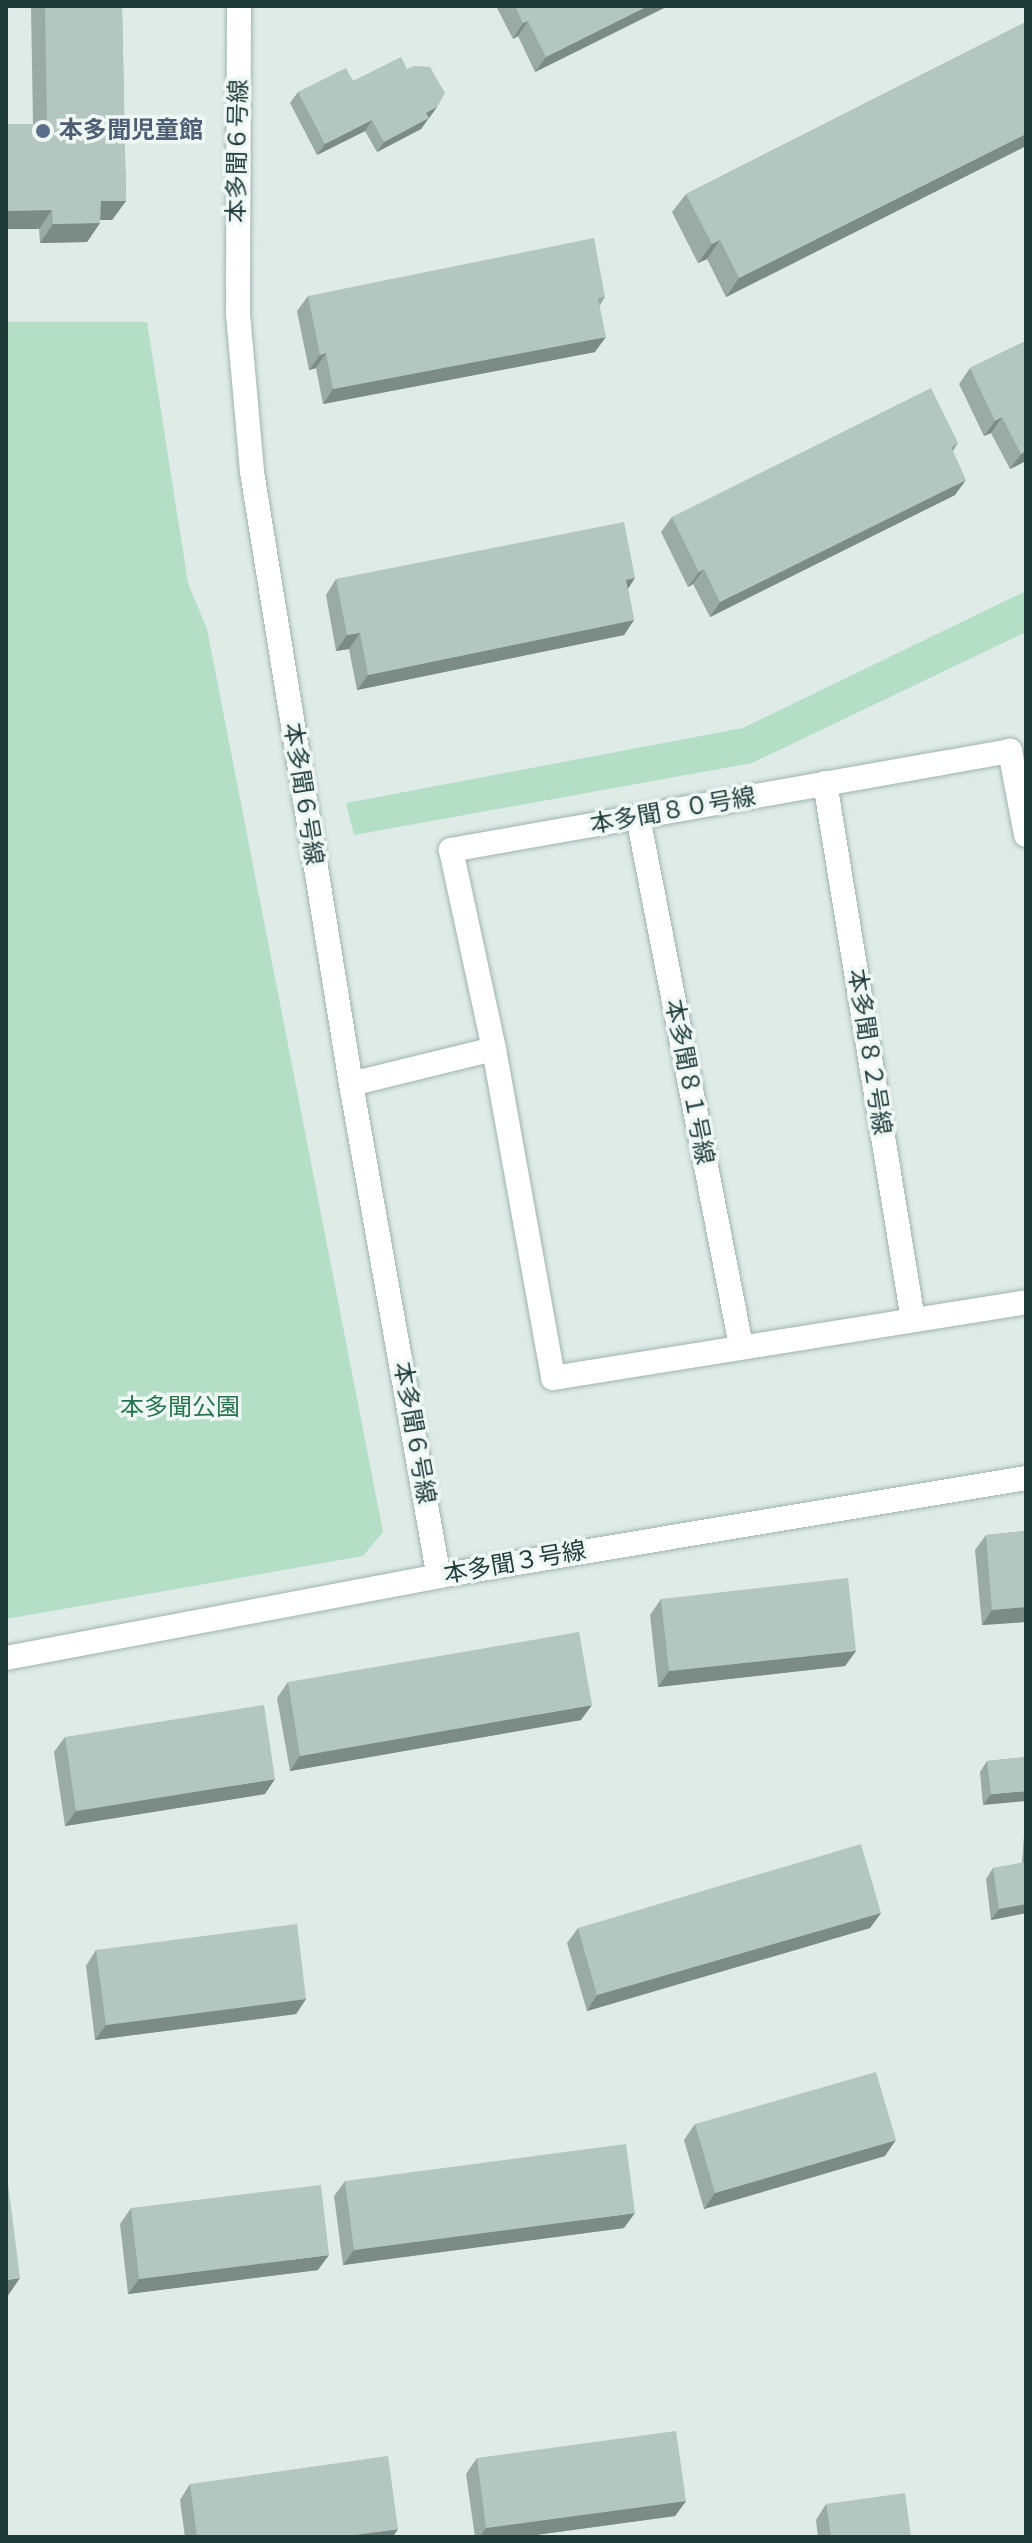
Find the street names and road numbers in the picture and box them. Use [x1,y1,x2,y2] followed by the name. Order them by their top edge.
[222,79,254,223] street label: 本多聞６号線
[278,721,328,867] street label: 本多聞６号線
[588,782,758,840] street label: 本多聞８０号線
[842,967,896,1137] street label: 本多聞８２号線
[659,997,719,1167] street label: 本多聞８１号線
[387,1360,441,1506] street label: 本多聞６号線
[442,1536,588,1590] street label: 本多聞３号線

